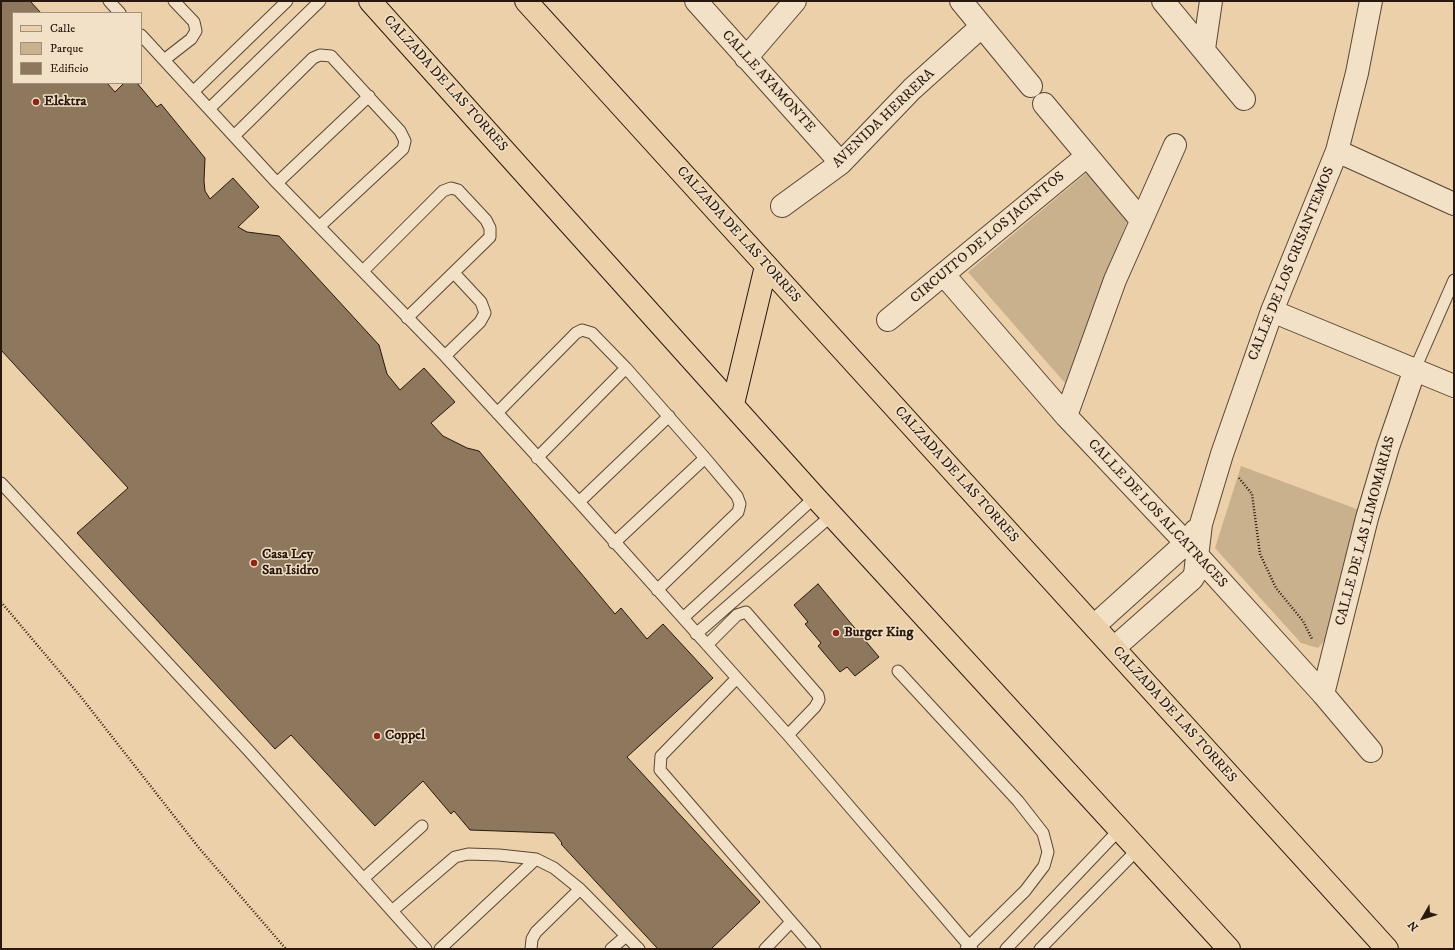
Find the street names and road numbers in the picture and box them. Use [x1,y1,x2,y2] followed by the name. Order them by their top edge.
[379,12,511,156] street label: CALZADA DE LAS TORRES
[718,27,818,137] street label: CALLE AYAMONTE
[830,66,938,172] street label: AVENIDA HERRERA
[672,163,804,307] street label: CALZADA DE LAS TORRES
[1245,165,1339,363] street label: CALLE DE LOS CRISANTEMOS
[908,169,1068,307] street label: CIRCUITO DE LOS JACINTOS
[890,403,1022,547] street label: CALZADA DE LAS TORRES
[1333,434,1399,628] street label: CALLE DE LAS LIMOMARIAS
[1084,436,1230,592] street label: CALLE DE LOS ALCATRACES
[1108,643,1240,787] street label: CALZADA DE LAS TORRES

